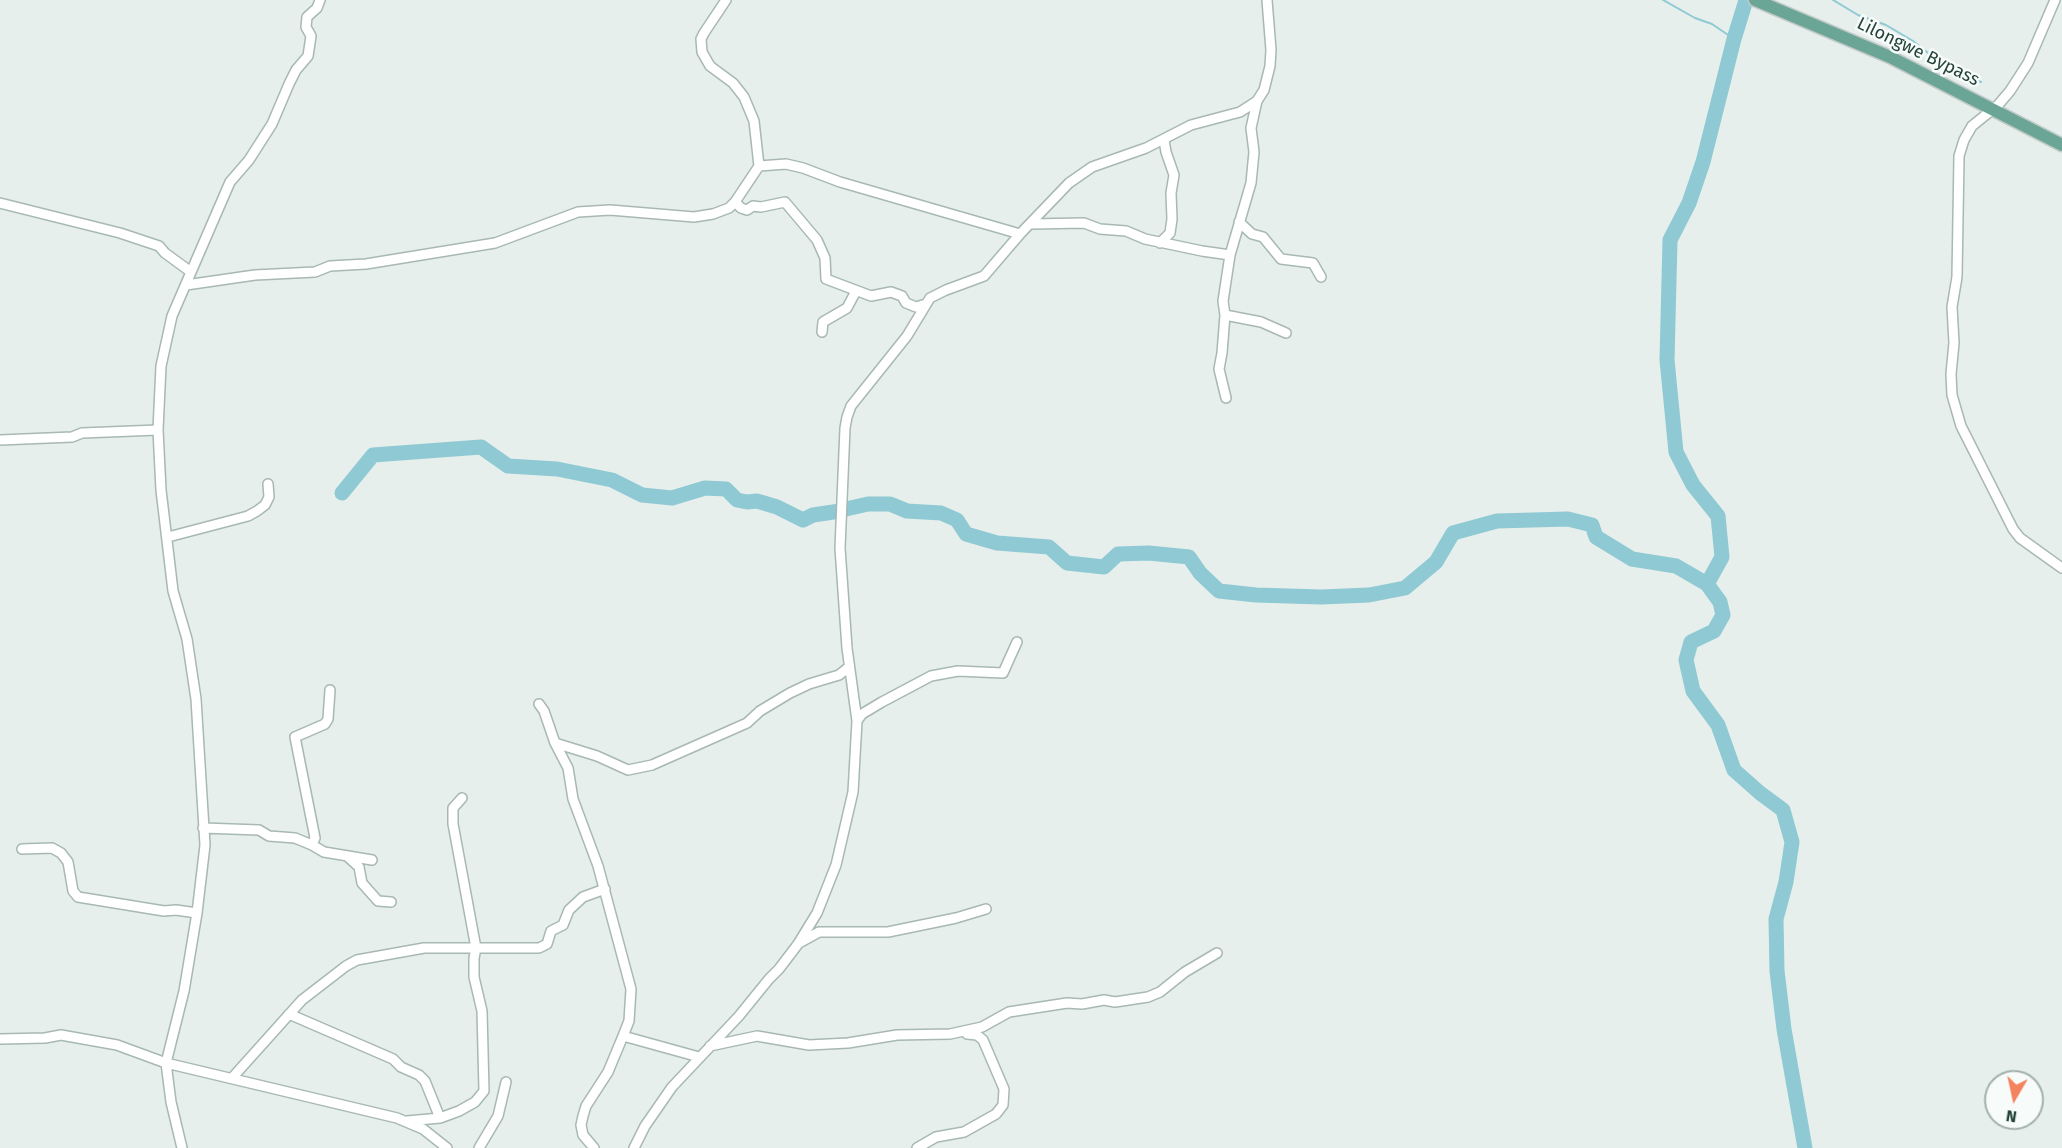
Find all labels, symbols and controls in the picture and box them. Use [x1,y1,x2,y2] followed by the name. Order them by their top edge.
[1853,13,1983,91] street label: Lilongwe Bypass
[1984,1070,2044,1130] north arrow
[2005,1106,2018,1127] text: N

